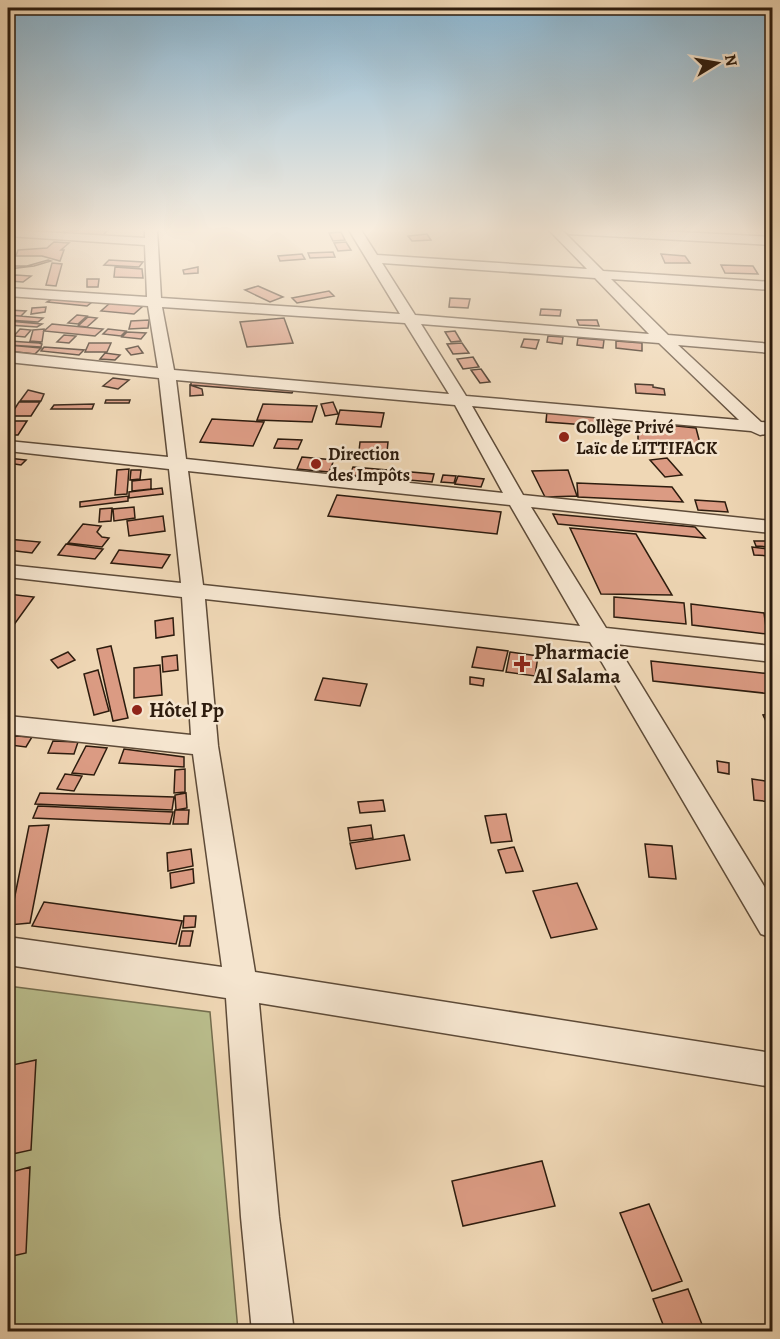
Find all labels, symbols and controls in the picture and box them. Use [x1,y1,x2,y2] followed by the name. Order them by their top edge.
[687,33,747,93] north arrow
[719,53,743,68] text: N
[576,415,718,460] place label: Collège Privé Laïc de LITTIFACK
[557,430,571,444] marker: Collège Privé Laïc de LITTIFACK
[328,442,410,487] place label: Direction des Impôts
[309,457,323,471] marker: Direction des Impôts
[533,638,629,690] place label: Pharmacie Al Salama
[515,657,529,671] marker: Pharmacie Al Salama
[149,696,224,724] place label: Hôtel Pp
[130,703,144,717] marker: Hôtel Pp

